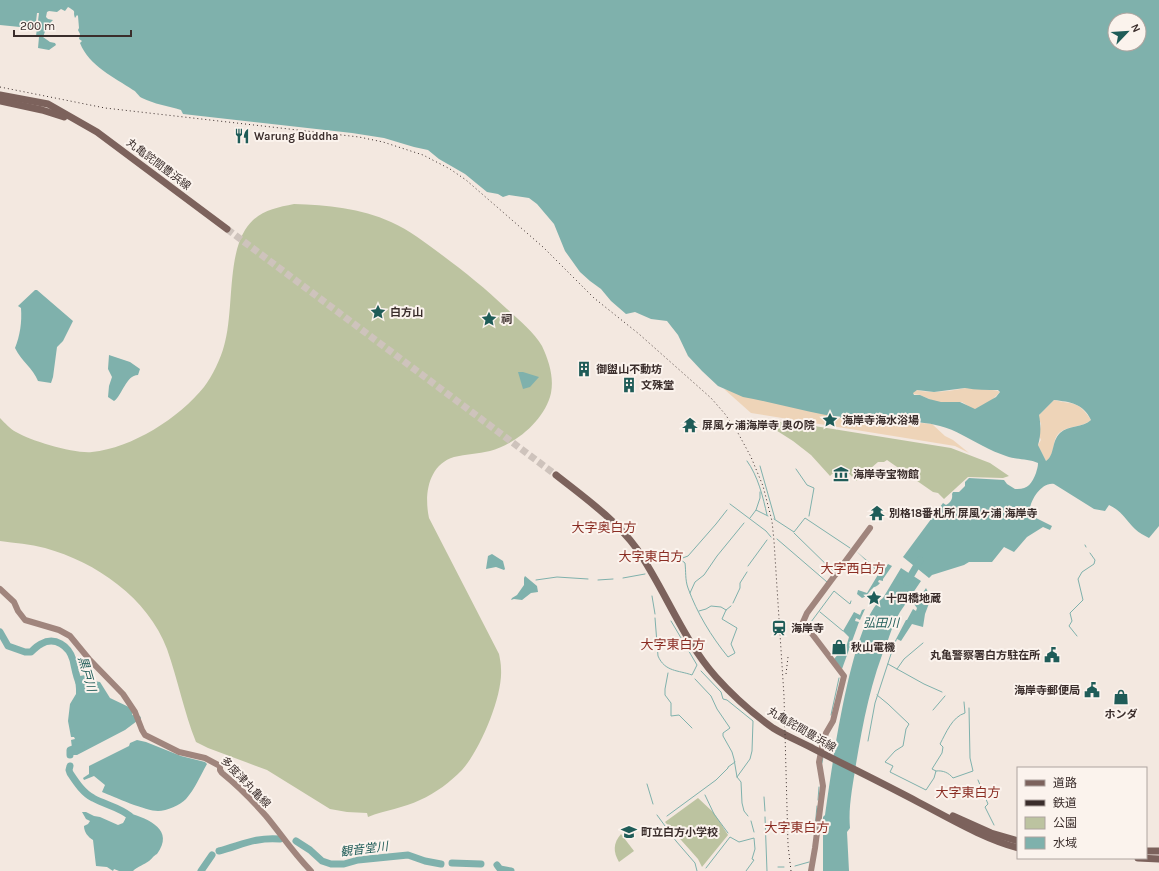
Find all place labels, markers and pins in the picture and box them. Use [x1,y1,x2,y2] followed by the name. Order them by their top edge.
[233,127,251,145] restaurant icon: Warung Buddha
[254,130,338,143] place label: Warung Buddha
[369,303,387,321] place icon: 白方山
[390,306,423,319] place label: 白方山
[480,310,498,328] place icon: 祠
[501,313,512,326] place label: 祠
[575,360,593,378] building icon: 御盥山不動坊
[596,363,662,376] place label: 御盥山不動坊
[620,376,638,394] building icon: 文殊堂
[641,379,674,392] place label: 文殊堂
[821,411,839,429] place icon: 海岸寺海水浴場
[842,414,919,427] place label: 海岸寺海水浴場
[681,416,699,434] temple icon: 屏風ヶ浦海岸寺 奥の院
[702,419,815,432] place label: 屏風ヶ浦海岸寺 奥の院
[832,465,850,483] museum icon: 海岸寺宝物館
[853,468,919,481] place label: 海岸寺宝物館
[868,504,886,522] temple icon: 別格18番札所 屏風ヶ浦 海岸寺
[889,507,1038,520] place label: 別格18番札所 屏風ヶ浦 海岸寺
[865,589,883,607] place icon: 十四橋地蔵
[886,592,941,605] place label: 十四橋地蔵
[770,619,788,637] station icon: 海岸寺
[791,622,824,635] place label: 海岸寺
[830,638,848,656] shop icon: 秋山電機
[851,641,895,654] place label: 秋山電機
[1043,646,1061,664] public building icon: 丸亀警察署白方駐在所
[930,649,1040,662] place label: 丸亀警察署白方駐在所
[1083,681,1101,699] public building icon: 海岸寺郵便局
[1014,684,1080,697] place label: 海岸寺郵便局
[1112,688,1130,706] shop icon: ホンダ
[1105,708,1138,721] place label: ホンダ
[620,823,638,841] school or university icon: 町立白方小学校
[641,826,718,839] place label: 町立白方小学校

